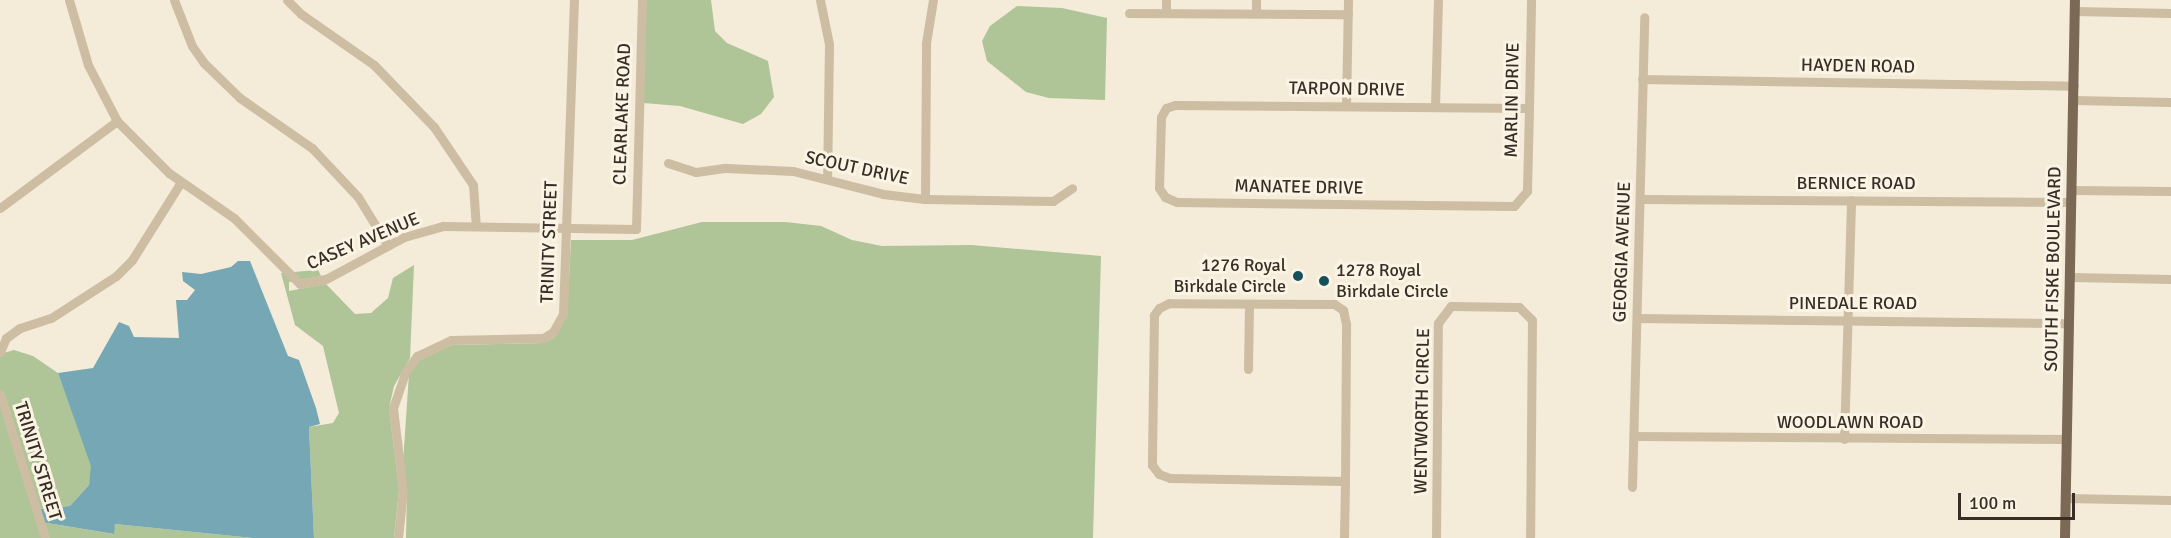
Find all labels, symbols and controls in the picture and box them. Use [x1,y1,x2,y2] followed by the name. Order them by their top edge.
[1500,42,1524,158] street label: MARLIN DRIVE
[609,43,635,185] street label: CLEARLAKE ROAD
[1801,54,1915,78] street label: HAYDEN ROAD
[1289,77,1405,101] street label: TARPON DRIVE
[803,146,911,190] street label: SCOUT DRIVE
[2040,166,2066,372] street label: SOUTH FISKE BOULEVARD
[1796,172,1916,194] street label: BERNICE ROAD
[1234,175,1364,199] street label: MANATEE DRIVE
[536,180,562,304] street label: TRINITY STREET
[1609,181,1635,323] street label: GEORGIA AVENUE
[303,208,423,274] street label: CASEY AVENUE
[1173,255,1286,298] place label: 1276 Royal Birkdale Circle
[1336,260,1449,302] place label: 1278 Royal Birkdale Circle
[1291,269,1305,283] marker: 1276 Royal Birkdale Circle
[1317,274,1331,288] marker: 1278 Royal Birkdale Circle
[1789,292,1917,314] street label: PINEDALE ROAD
[1410,328,1434,494] street label: WENTWORTH CIRCLE
[10,399,66,523] street label: TRINITY STREET
[1777,411,1923,433] street label: WOODLAWN ROAD
[1961,481,2078,519] scale bar
[1969,492,2016,514] text: 100 m

